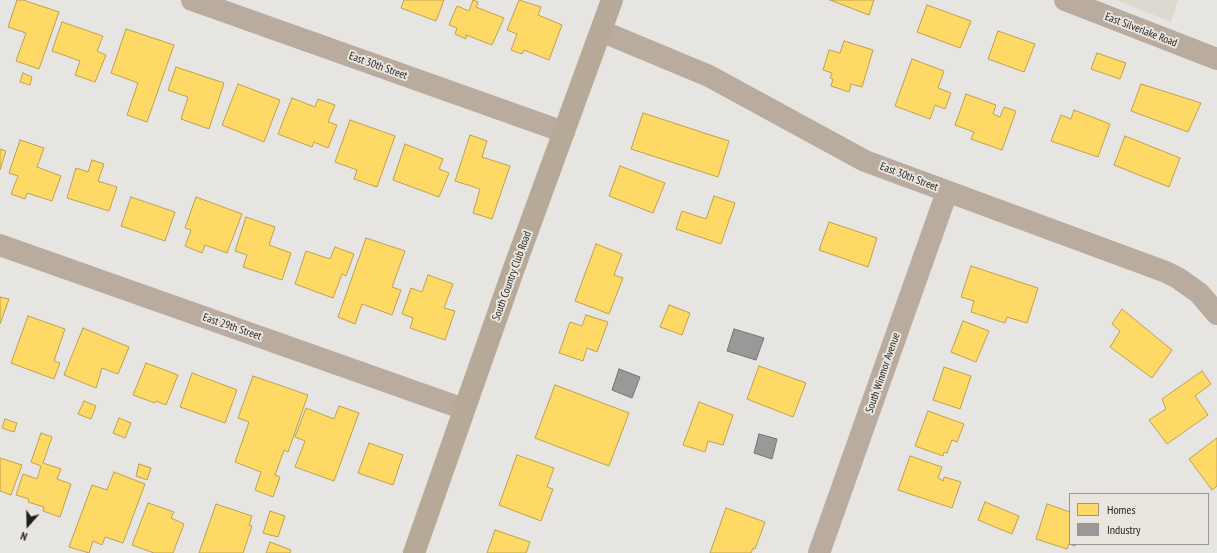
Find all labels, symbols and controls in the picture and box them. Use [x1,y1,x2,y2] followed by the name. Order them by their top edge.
[1103,10,1179,50] street label: East Silverlake Road
[347,49,409,83] street label: East 30th Street
[878,160,940,194] street label: East 30th Street
[490,229,534,323] street label: South Country Club Road
[201,311,263,343] street label: East 29th Street
[863,331,903,415] street label: South Winmor Avenue
[1069,493,1209,545] legend
[1107,502,1135,517] text: Homes
[8,505,48,545] north arrow
[1107,522,1141,537] text: Industry
[19,529,29,544] text: N

